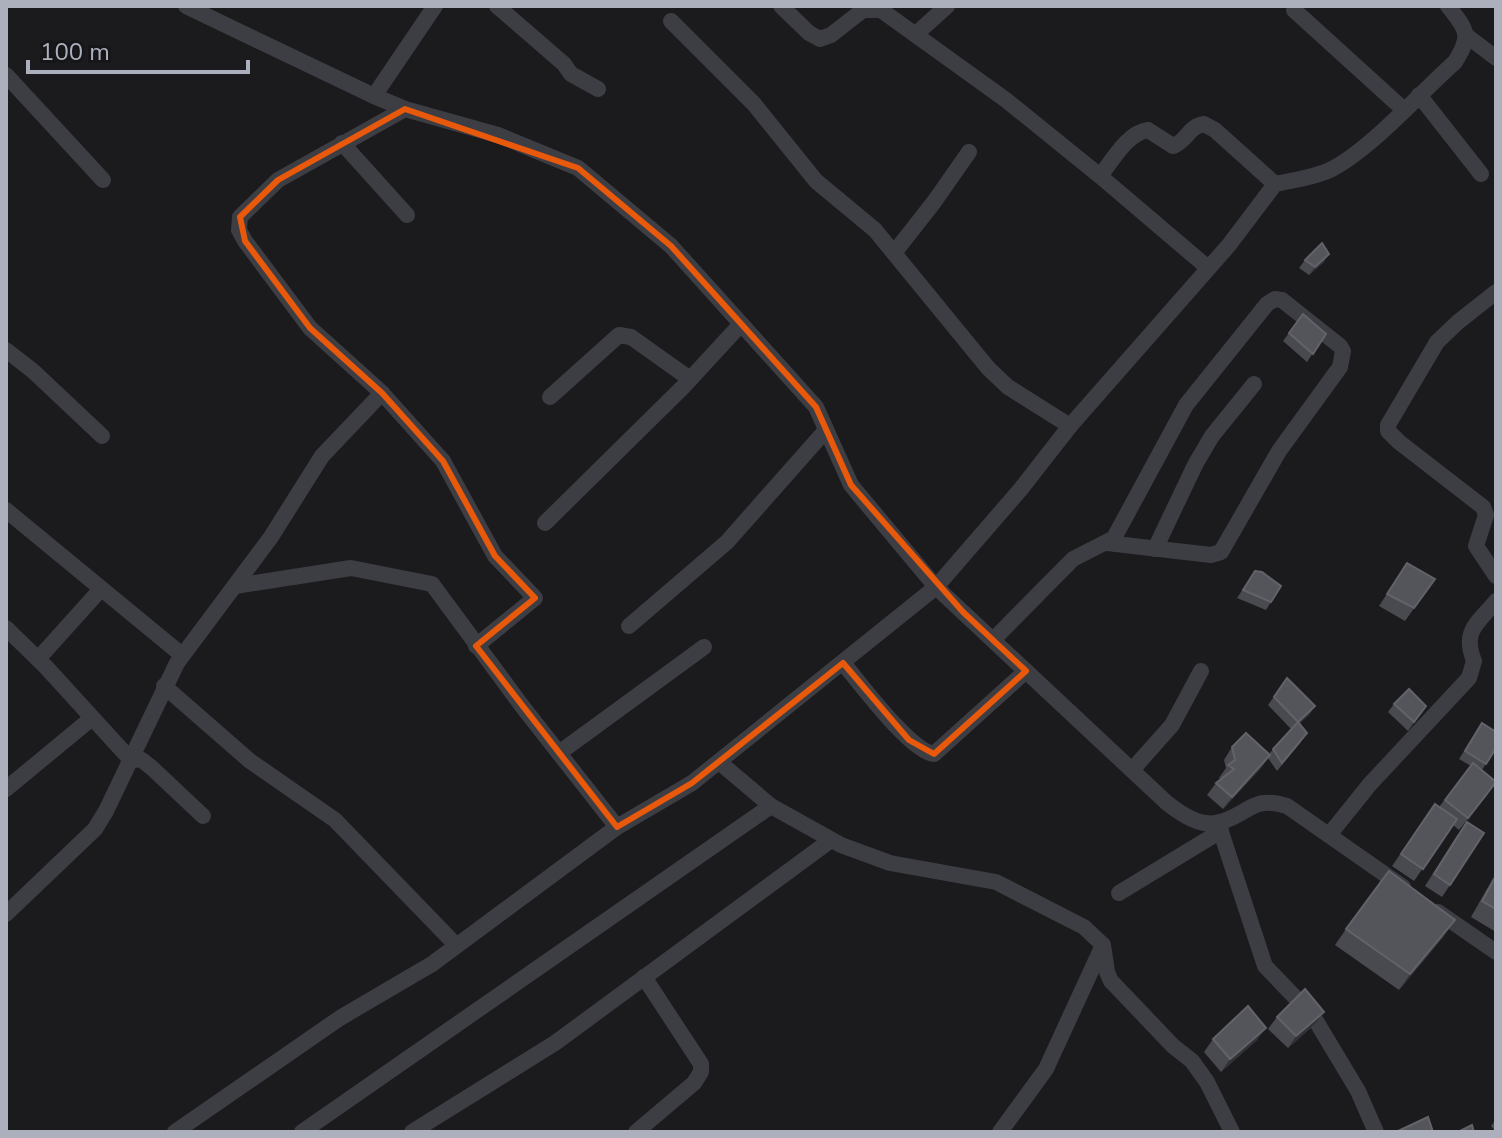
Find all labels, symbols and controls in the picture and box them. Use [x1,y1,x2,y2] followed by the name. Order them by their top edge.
[28,24,248,74] scale bar
[40,36,110,68] text: 100 m

